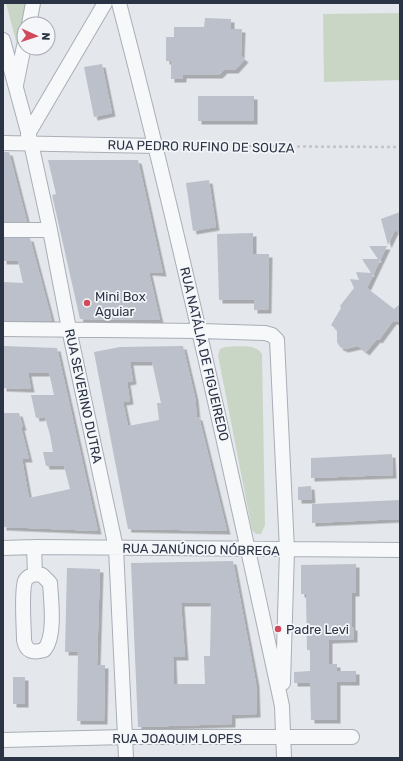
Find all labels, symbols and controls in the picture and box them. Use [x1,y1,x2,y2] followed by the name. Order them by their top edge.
[16,16,56,56] north arrow
[39,32,52,41] text: N
[107,137,295,156] street label: RUA PEDRO RUFINO DE SOUZA
[177,266,232,443] street label: RUA NATÁLIA DE FIGUEIREDO
[95,289,146,320] place label: Mini Box Aguiar
[82,298,92,308] marker: Mini Box Aguiar
[62,327,105,465] street label: RUA SEVERINO DUTRA
[122,541,280,558] street label: RUA JANÚNCIO NÓBREGA
[286,622,349,637] place label: Padre Levi
[273,624,283,634] marker: Padre Levi
[112,731,242,746] street label: RUA JOAQUIM LOPES

